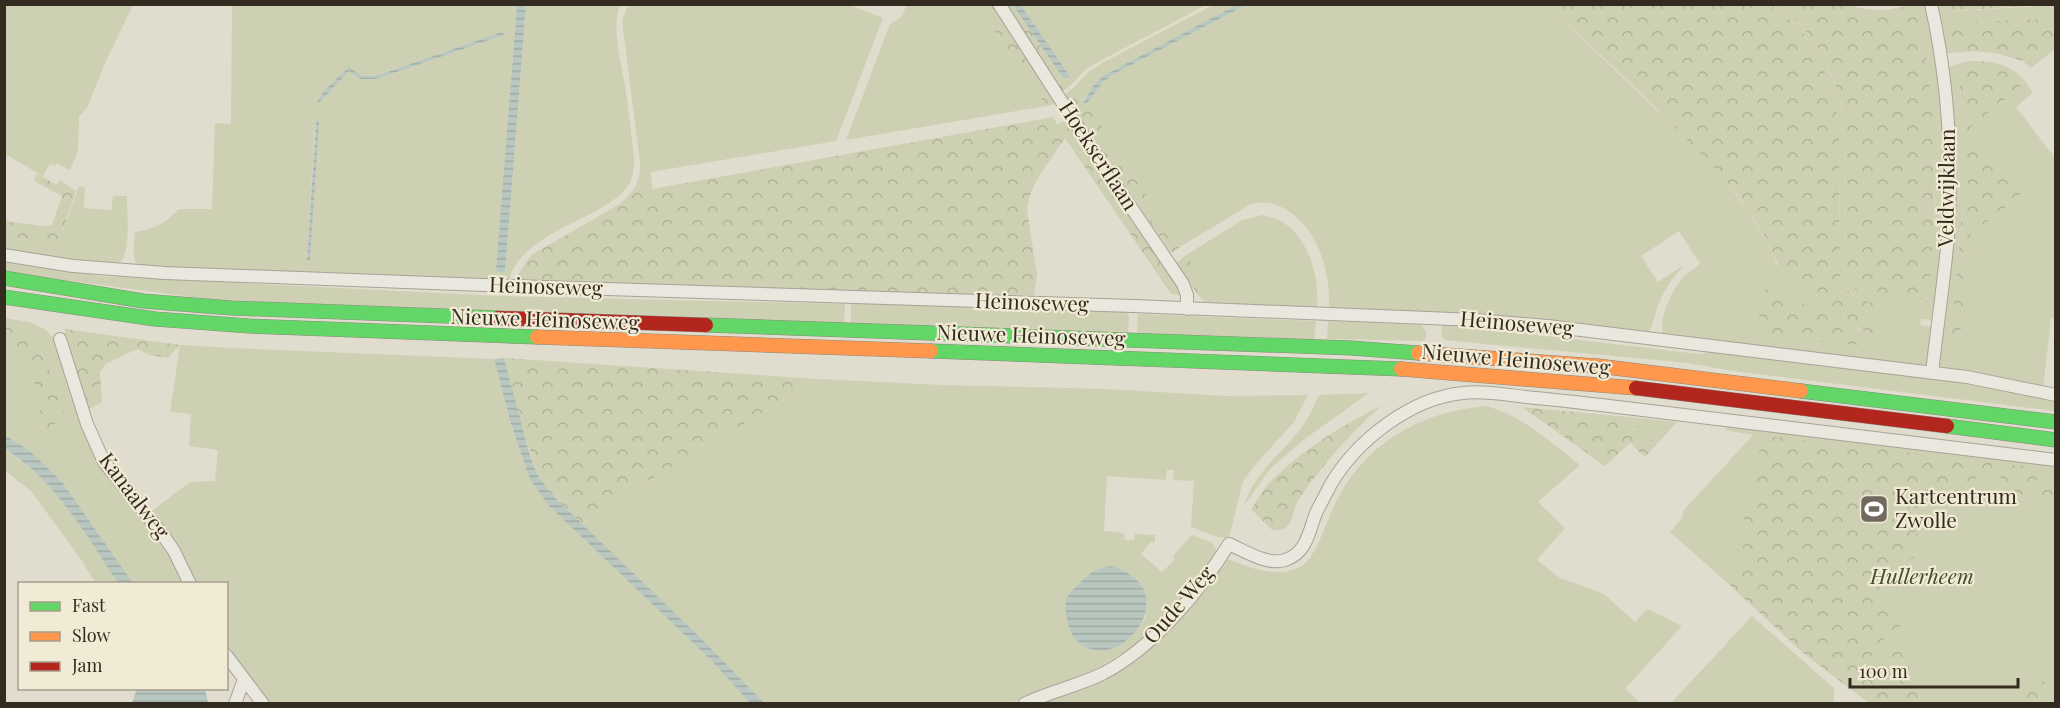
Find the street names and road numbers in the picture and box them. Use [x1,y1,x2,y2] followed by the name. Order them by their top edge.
[1054,95,1146,215] street label: Hoekserflaan
[1930,128,1960,249] street label: Veldwijklaan
[489,269,604,301] street label: Heinoseweg
[975,285,1090,317] street label: Heinoseweg
[450,301,640,335] street label: Nieuwe Heinoseweg
[1459,303,1575,341] street label: Heinoseweg
[936,317,1126,351] street label: Nieuwe Heinoseweg
[1421,336,1612,380] street label: Nieuwe Heinoseweg
[94,446,177,544] street label: Kanaalweg
[1136,559,1219,648] street label: Oude Weg

